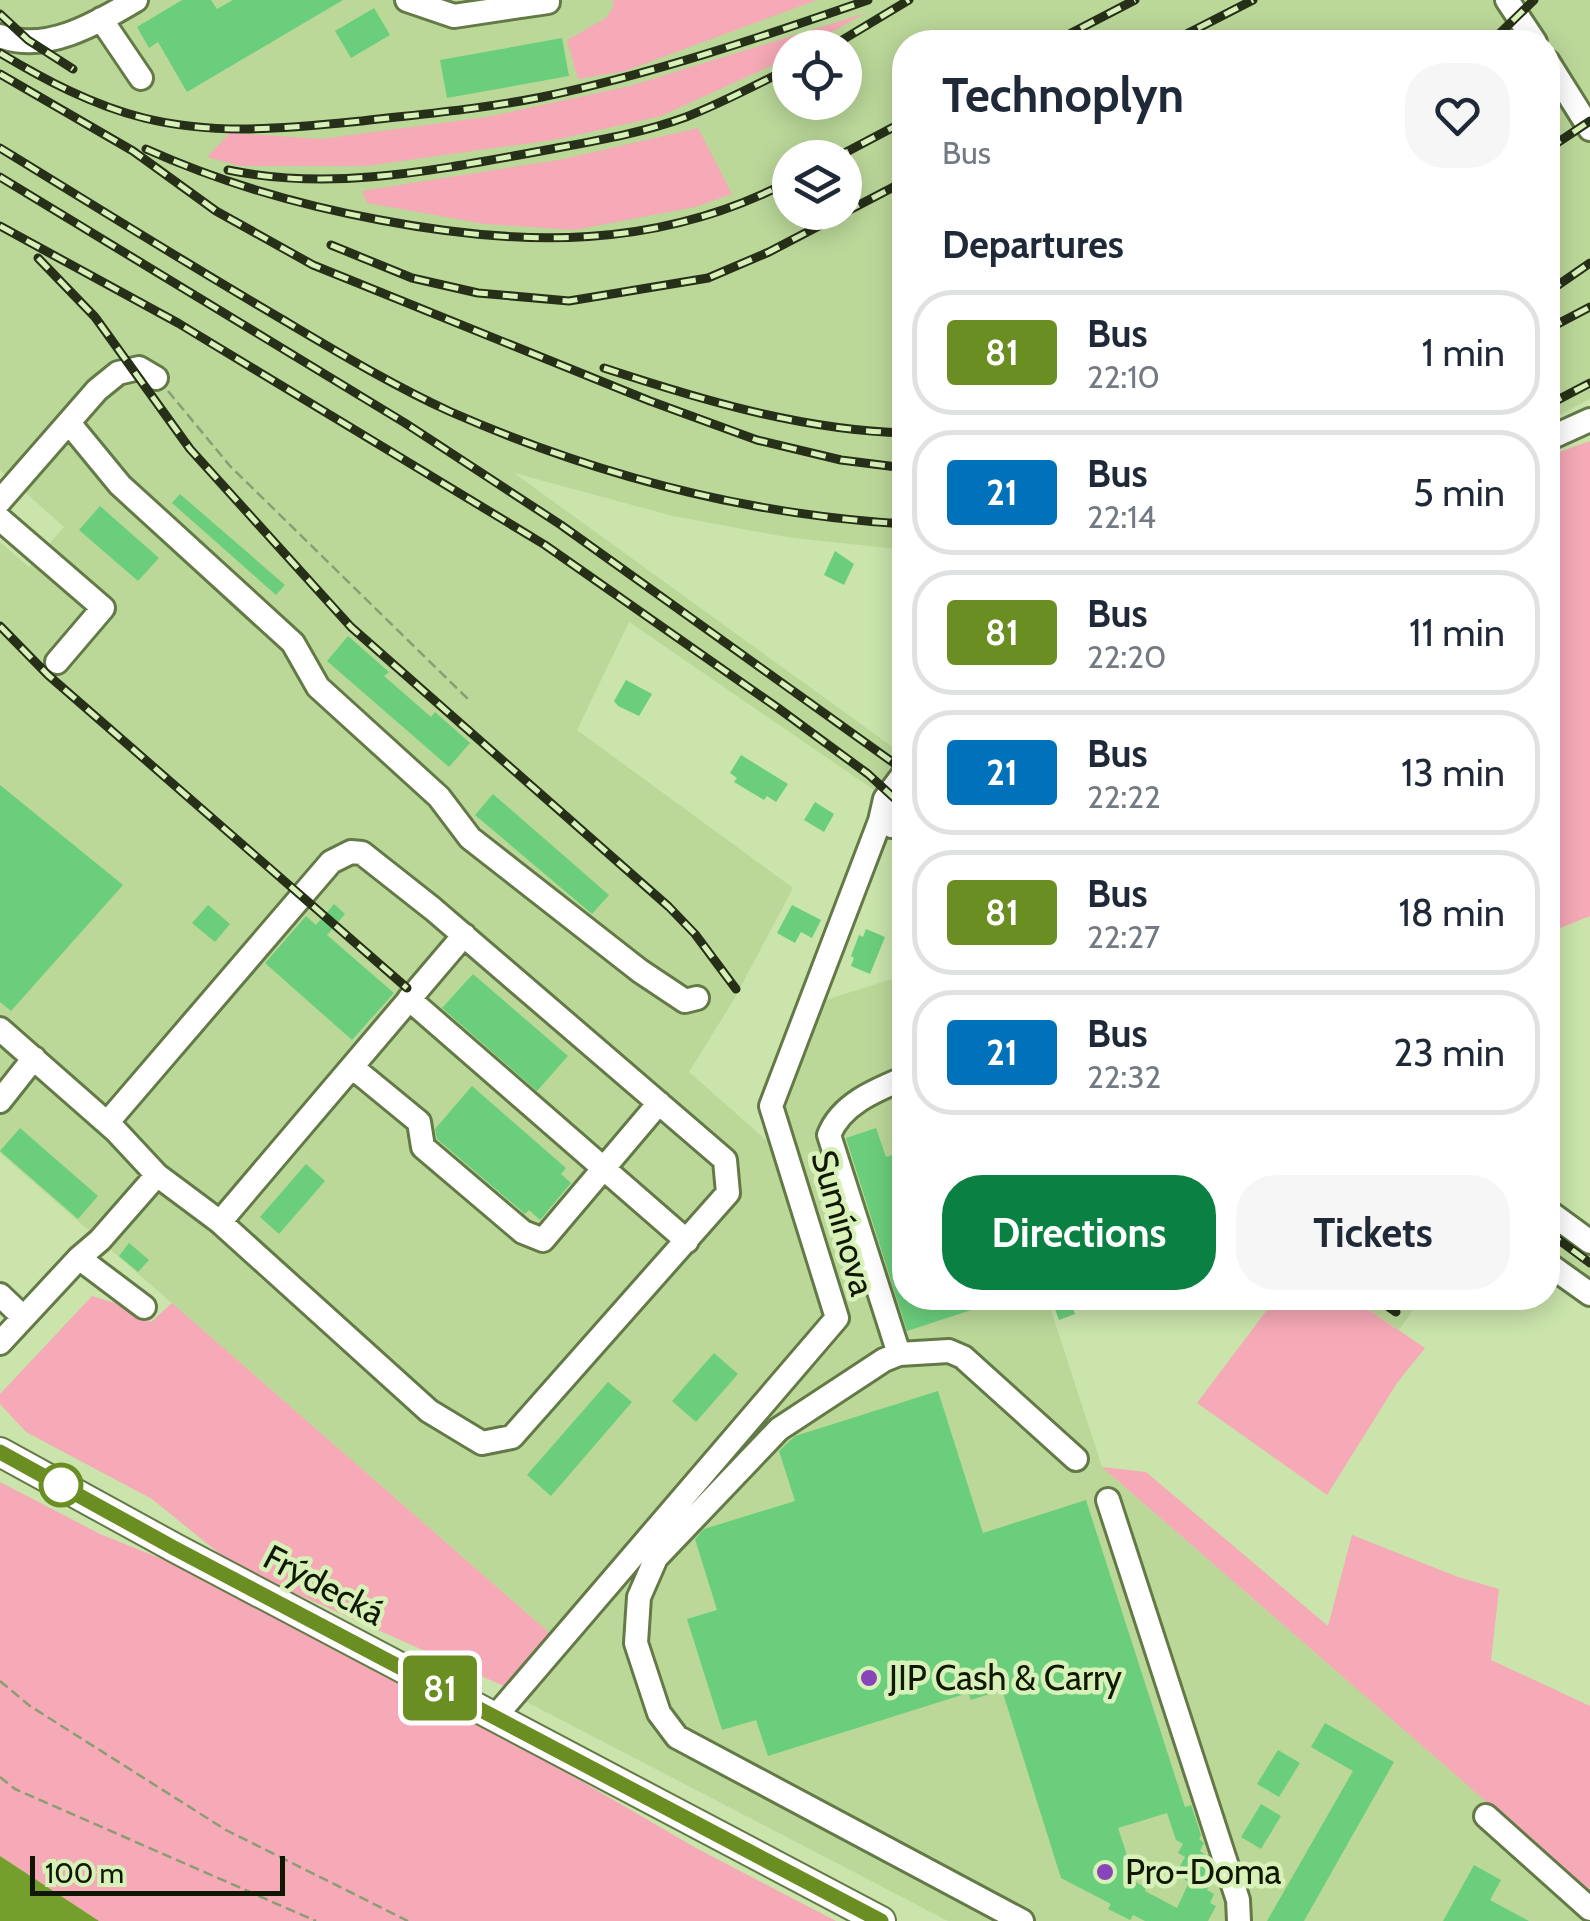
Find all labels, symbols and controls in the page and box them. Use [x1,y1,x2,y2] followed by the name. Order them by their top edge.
[772,30,862,230] map controls
[772,30,862,120] button: locate
[1405,63,1510,168] button: heart
[942,66,1184,124] text: Technoplyn
[942,133,991,172] text: Bus
[772,140,862,230] button: layers
[942,221,1124,268] text: Departures
[1087,310,1148,357] text: Bus
[1421,329,1505,376] text: 1 min
[985,331,1019,374] text: 81
[1087,357,1160,396] text: 22:10
[1087,450,1148,497] text: Bus
[1413,469,1505,516] text: 5 min
[986,471,1018,514] text: 21
[1087,497,1156,536] text: 22:14
[1087,590,1148,637] text: Bus
[1409,609,1505,656] text: 11 min
[985,611,1019,654] text: 81
[1087,637,1166,676] text: 22:20
[1087,730,1148,777] text: Bus
[1401,749,1505,796] text: 13 min
[986,751,1018,794] text: 21
[1087,777,1161,816] text: 22:22
[1087,870,1148,917] text: Bus
[1398,889,1505,936] text: 18 min
[985,891,1019,934] text: 81
[1087,917,1160,956] text: 22:27
[1087,1010,1148,1057] text: Bus
[1393,1029,1505,1076] text: 23 min
[986,1031,1018,1074] text: 21
[1087,1057,1161,1096] text: 22:32
[802,1145,885,1301] street label: Sumínova
[942,1175,1216,1290] button: Directions
[1236,1175,1510,1290] button: Tickets
[40,1464,82,1506] unlabelled marker
[256,1535,392,1634] street label: Frýdecká
[395,1656,485,1720] line badge: 81
[888,1656,1122,1699] place label: JIP Cash & Carry
[423,1667,457,1710] text: 81
[858,1667,880,1689] marker: JIP Cash & Carry
[1125,1850,1282,1893] place label: Pro-Doma
[30,1851,285,1896] scale bar
[45,1856,124,1890] text: 100 m
[1094,1861,1116,1883] marker: Pro-Doma

